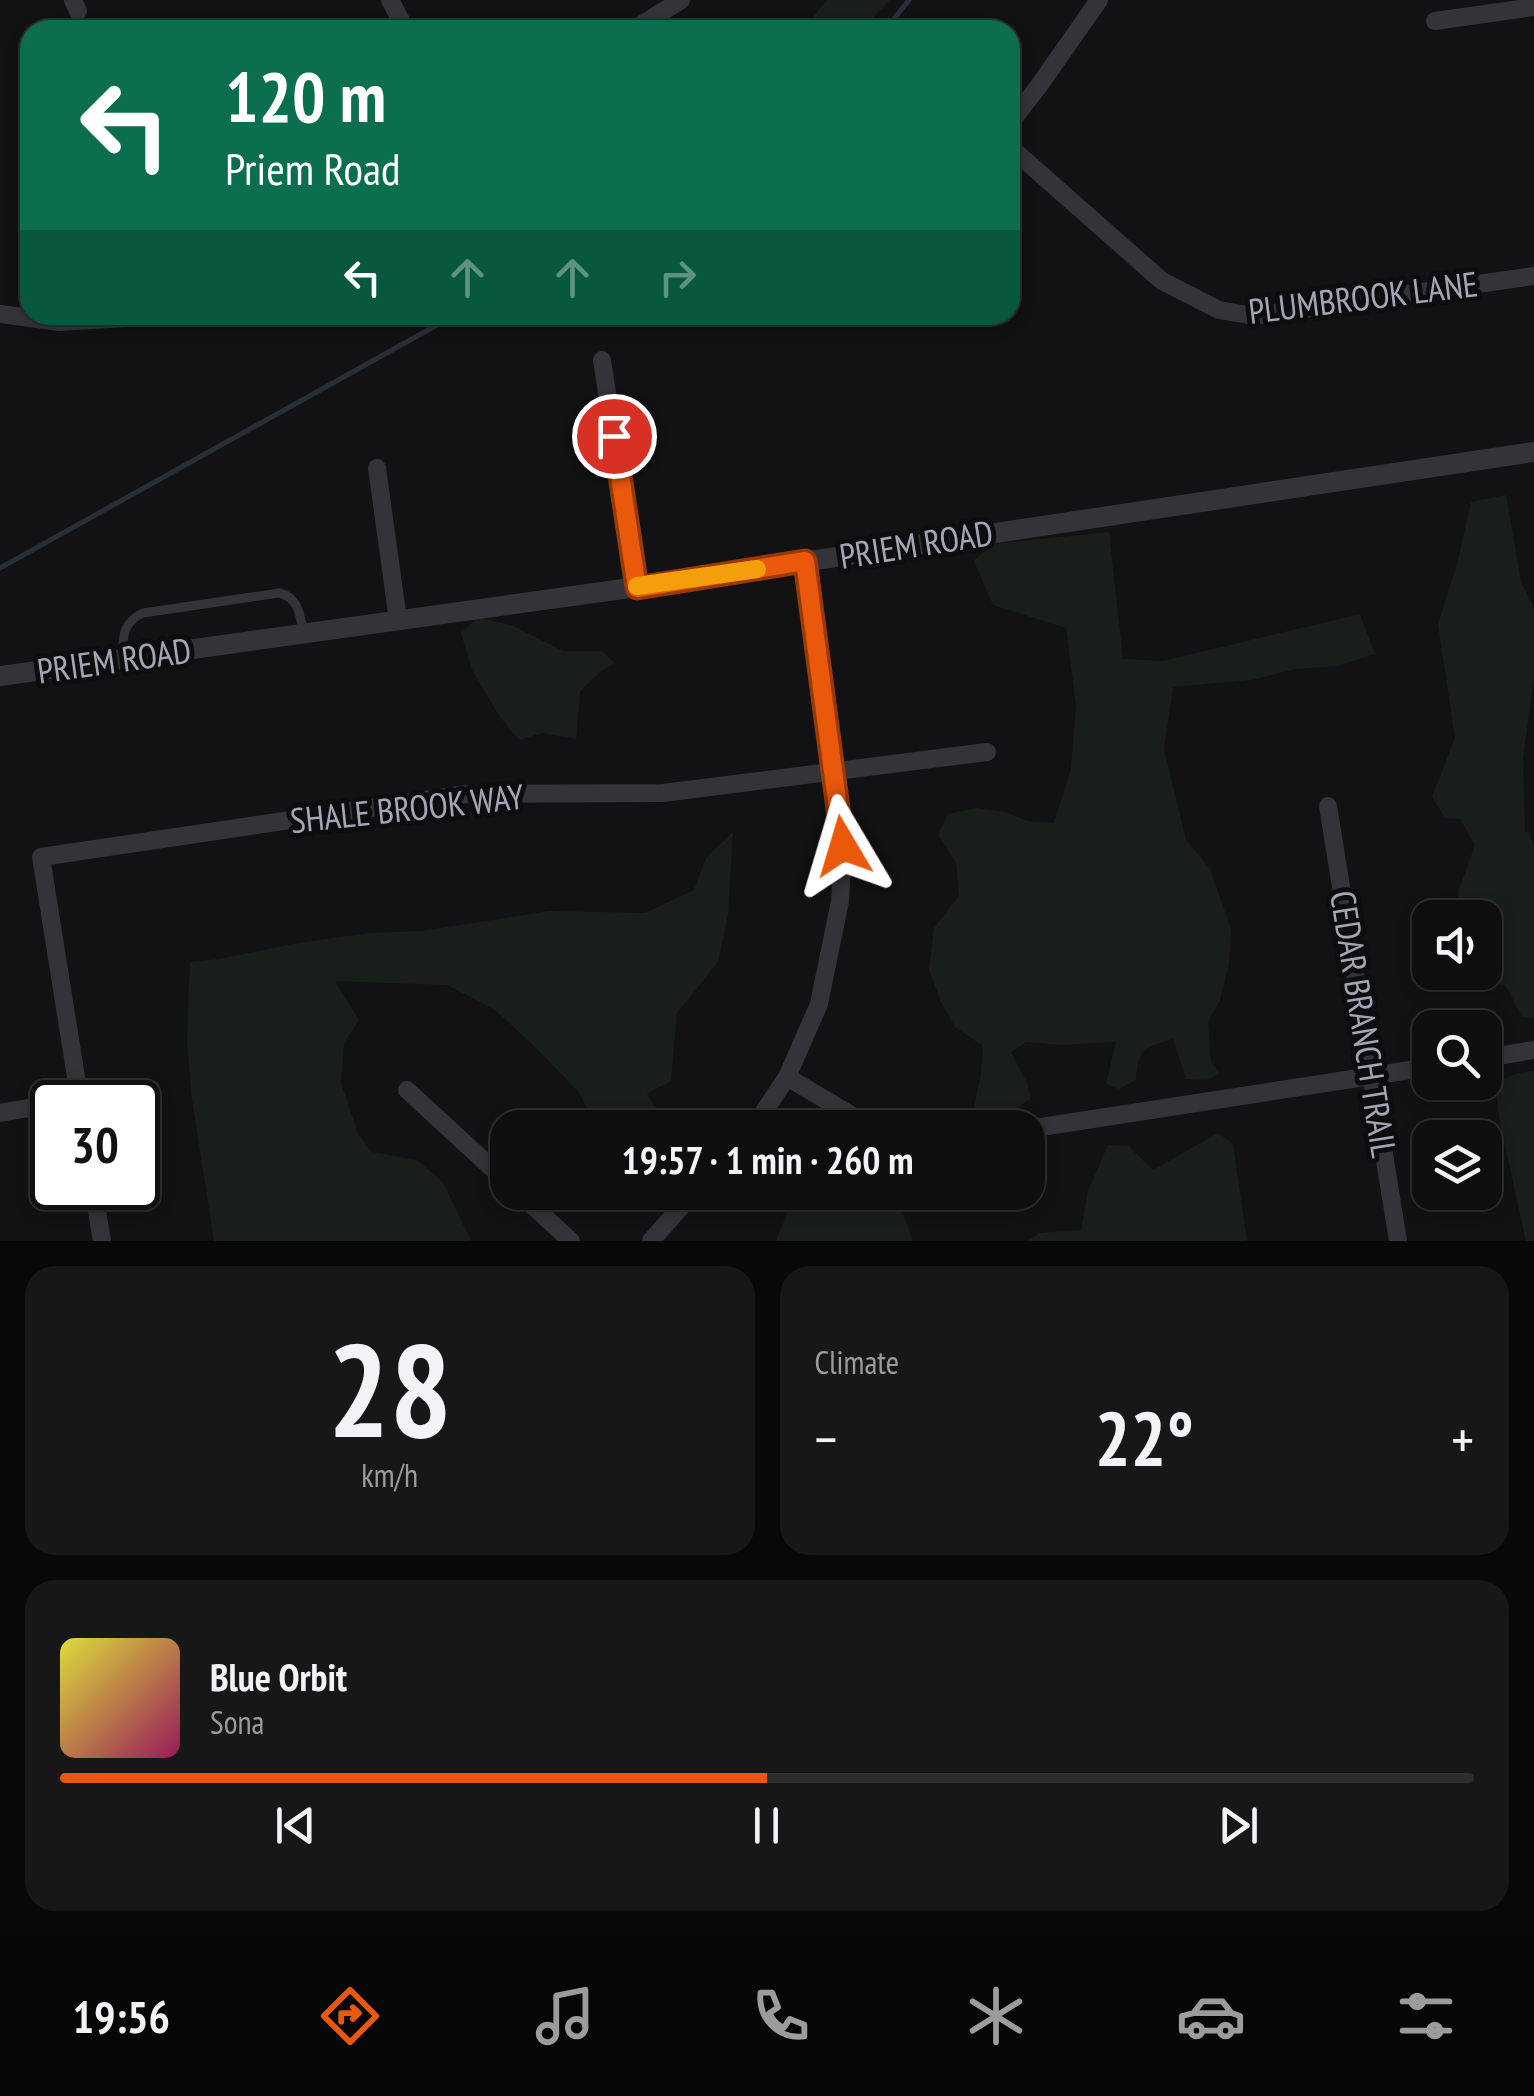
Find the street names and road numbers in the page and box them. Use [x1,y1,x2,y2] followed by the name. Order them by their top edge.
[1246,260,1480,334] street label: PLUMBROOK LANE
[836,509,996,579] street label: PRIEM ROAD
[34,626,194,694] street label: PRIEM ROAD
[288,773,526,843] street label: SHALE BROOK WAY
[1320,887,1408,1161] street label: CEDAR BRANCH TRAIL

